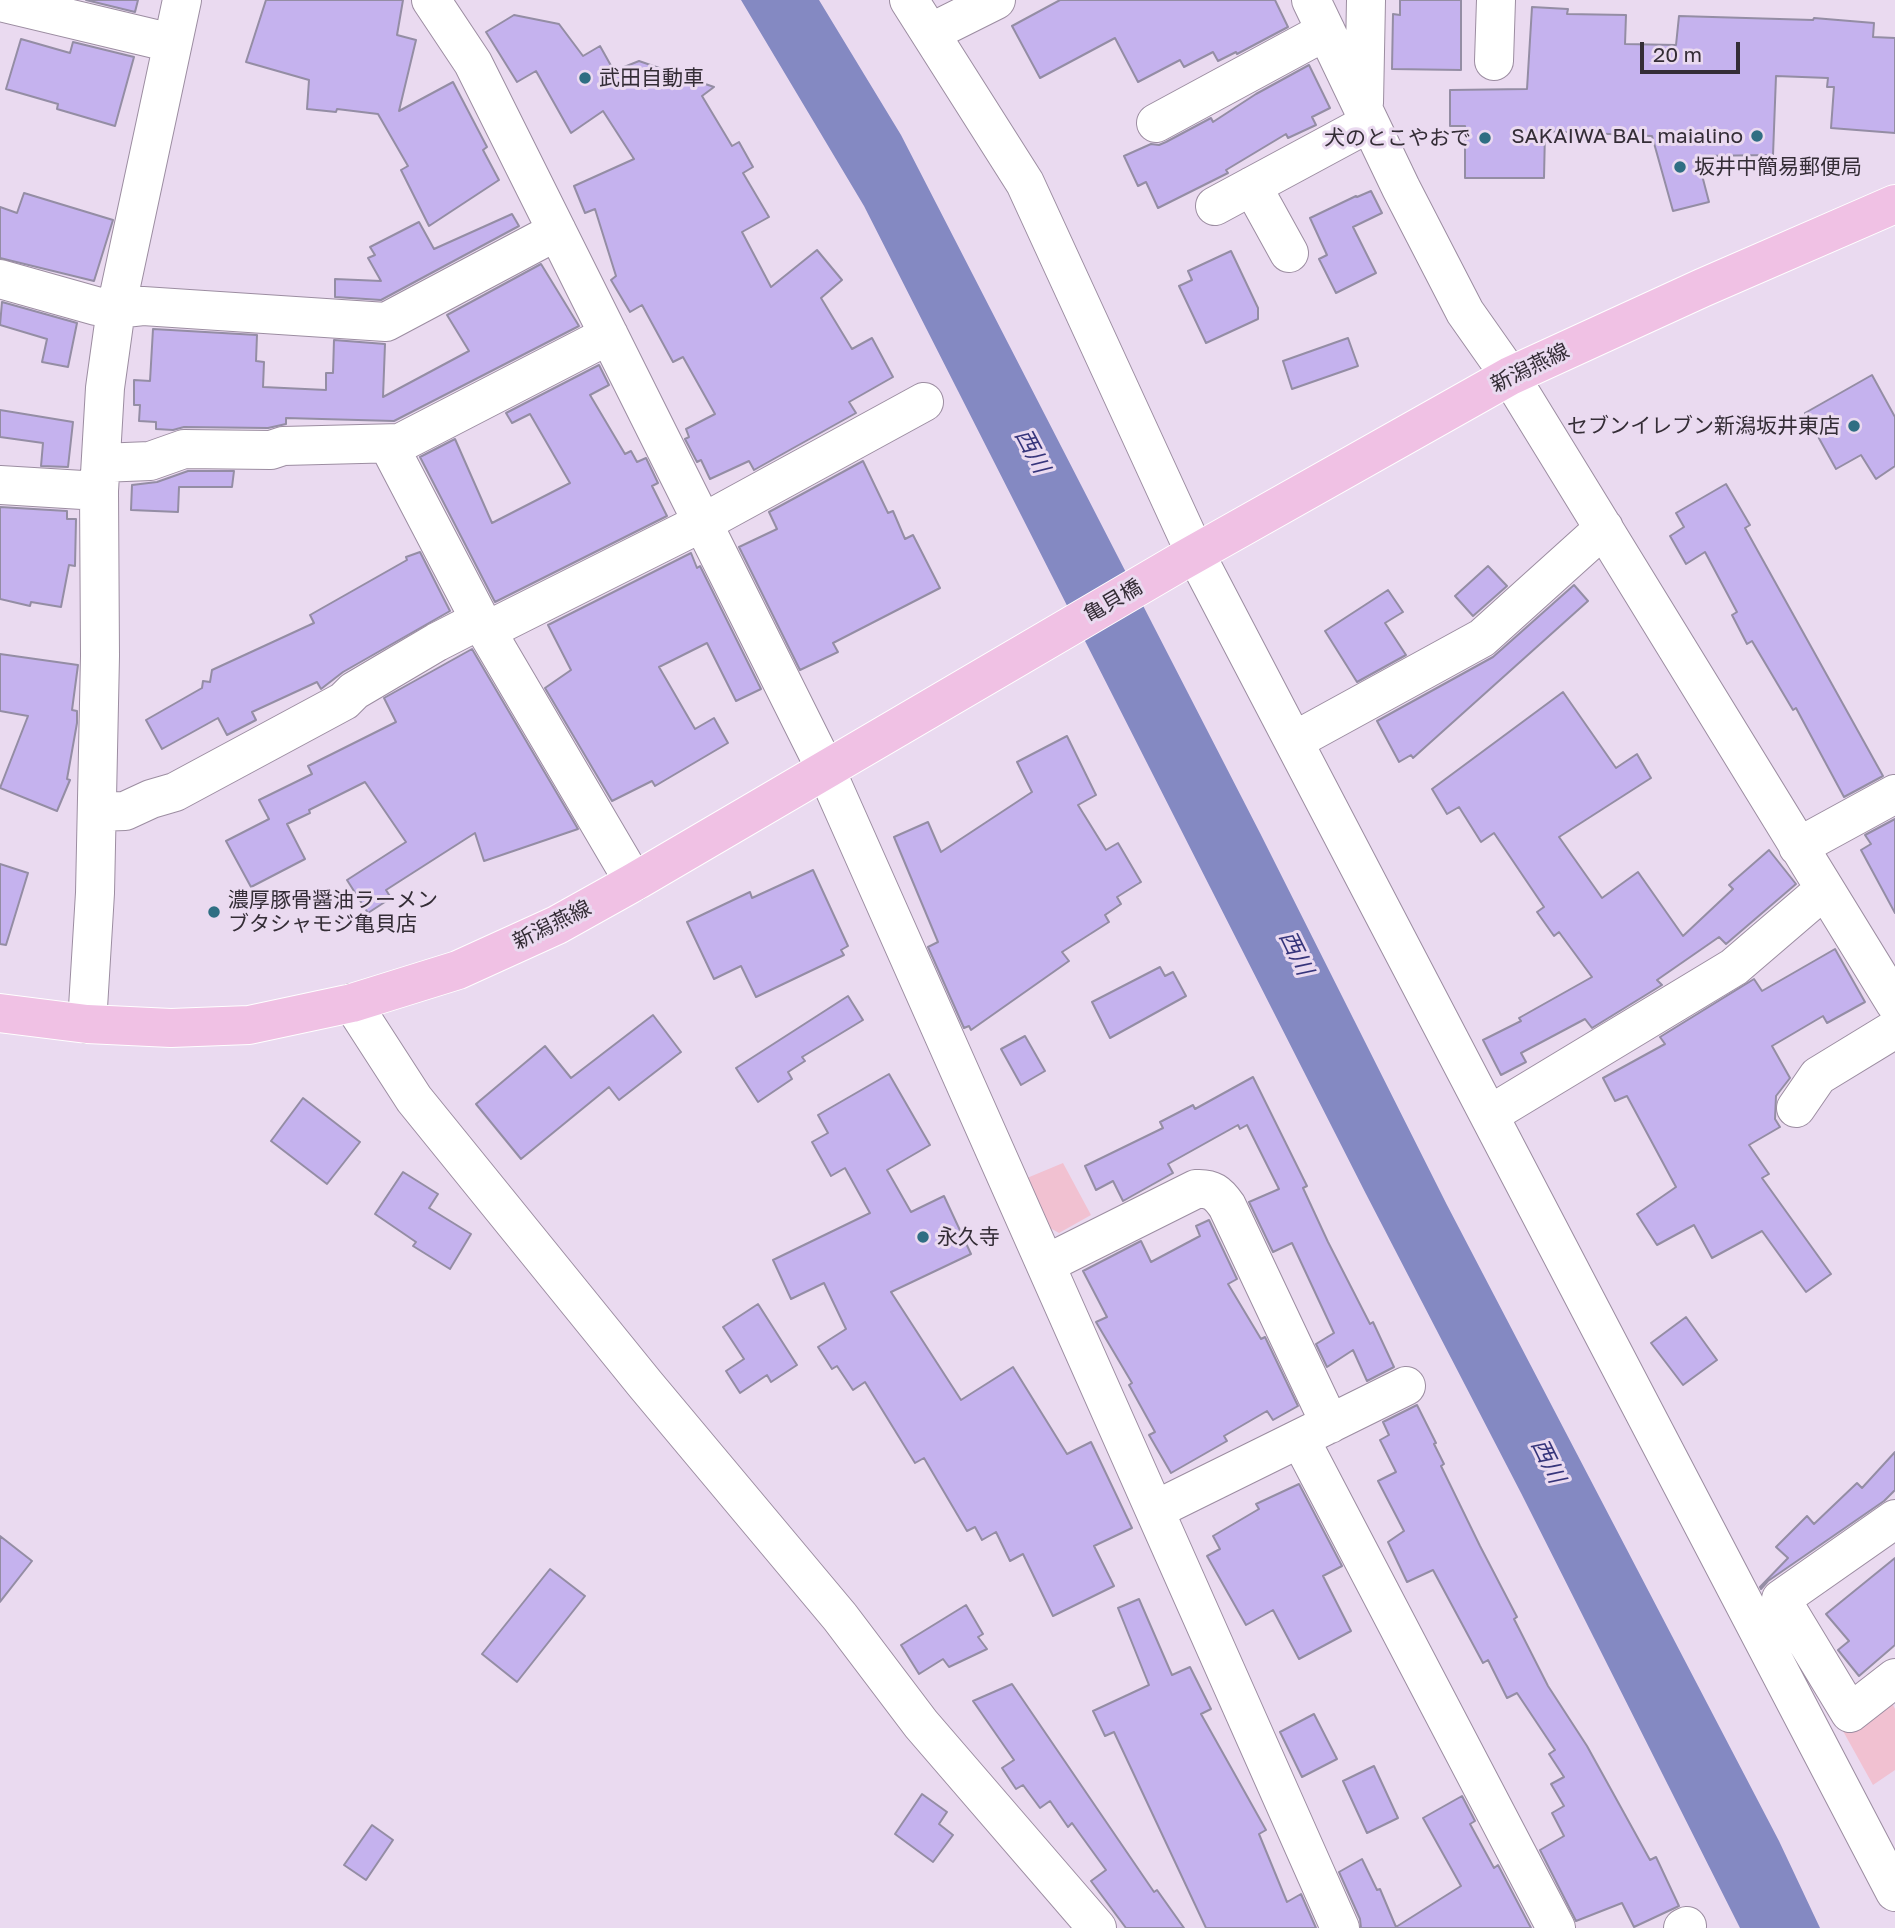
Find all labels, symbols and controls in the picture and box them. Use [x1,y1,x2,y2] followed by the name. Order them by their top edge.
[1643,28,1743,72] scale bar
[1653,41,1702,67] text: 20 m
[599,65,704,91] place label: 武田自動車
[577,70,593,86] marker: 武田自動車
[1511,123,1743,149] place label: SAKAIWA BAL maialino
[1324,125,1471,151] place label: 犬のとこやおで
[1749,128,1765,144] marker: SAKAIWA BAL maialino
[1477,130,1493,146] marker: 犬のとこやおで
[1694,154,1862,180] place label: 坂井中簡易郵便局
[1672,159,1688,175] marker: 坂井中簡易郵便局
[1487,338,1573,398] street label: 新潟燕線
[1567,413,1840,439] place label: セブンイレブン新潟坂井東店
[1846,418,1862,434] marker: セブンイレブン新潟坂井東店
[1009,424,1055,478] water label: 西川
[1079,574,1147,628] street label: 亀貝橋
[228,887,438,937] place label: 濃厚豚骨醤油ラーメン ブタシャモジ亀貝店
[509,895,595,955] street label: 新潟燕線
[206,904,222,920] marker: 濃厚豚骨醤油ラーメン ブタシャモジ亀貝店
[1274,926,1318,980] water label: 西川
[937,1224,1000,1250] place label: 永久寺
[915,1229,931,1245] marker: 永久寺
[1526,1434,1570,1488] water label: 西川

